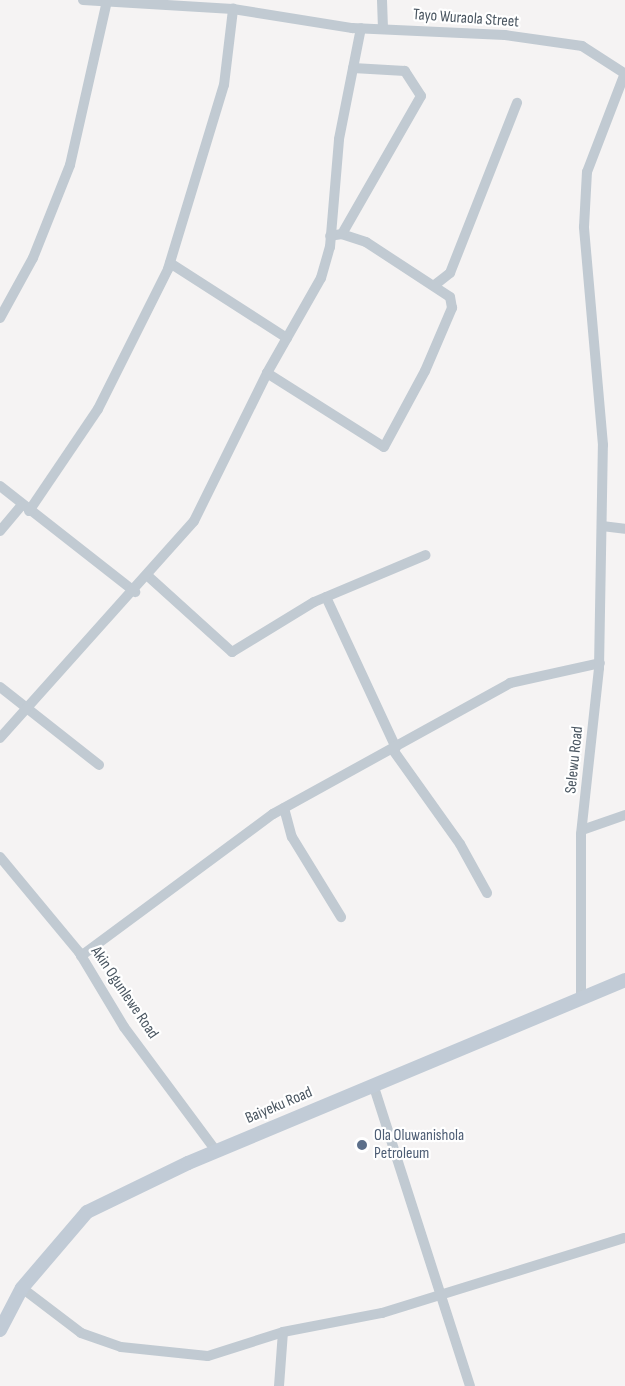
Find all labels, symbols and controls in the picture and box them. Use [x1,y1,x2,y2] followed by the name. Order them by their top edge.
[412,6,520,32] street label: Tayo Wuraola Street
[562,725,588,795] street label: Selewu Road
[86,943,162,1043] street label: Akin Ogunlewe Road
[243,1083,315,1129] street label: Baiyeku Road
[374,1126,464,1164] place label: Ola Oluwanishola Petroleum
[355,1138,369,1152] marker: Ola Oluwanishola Petroleum

